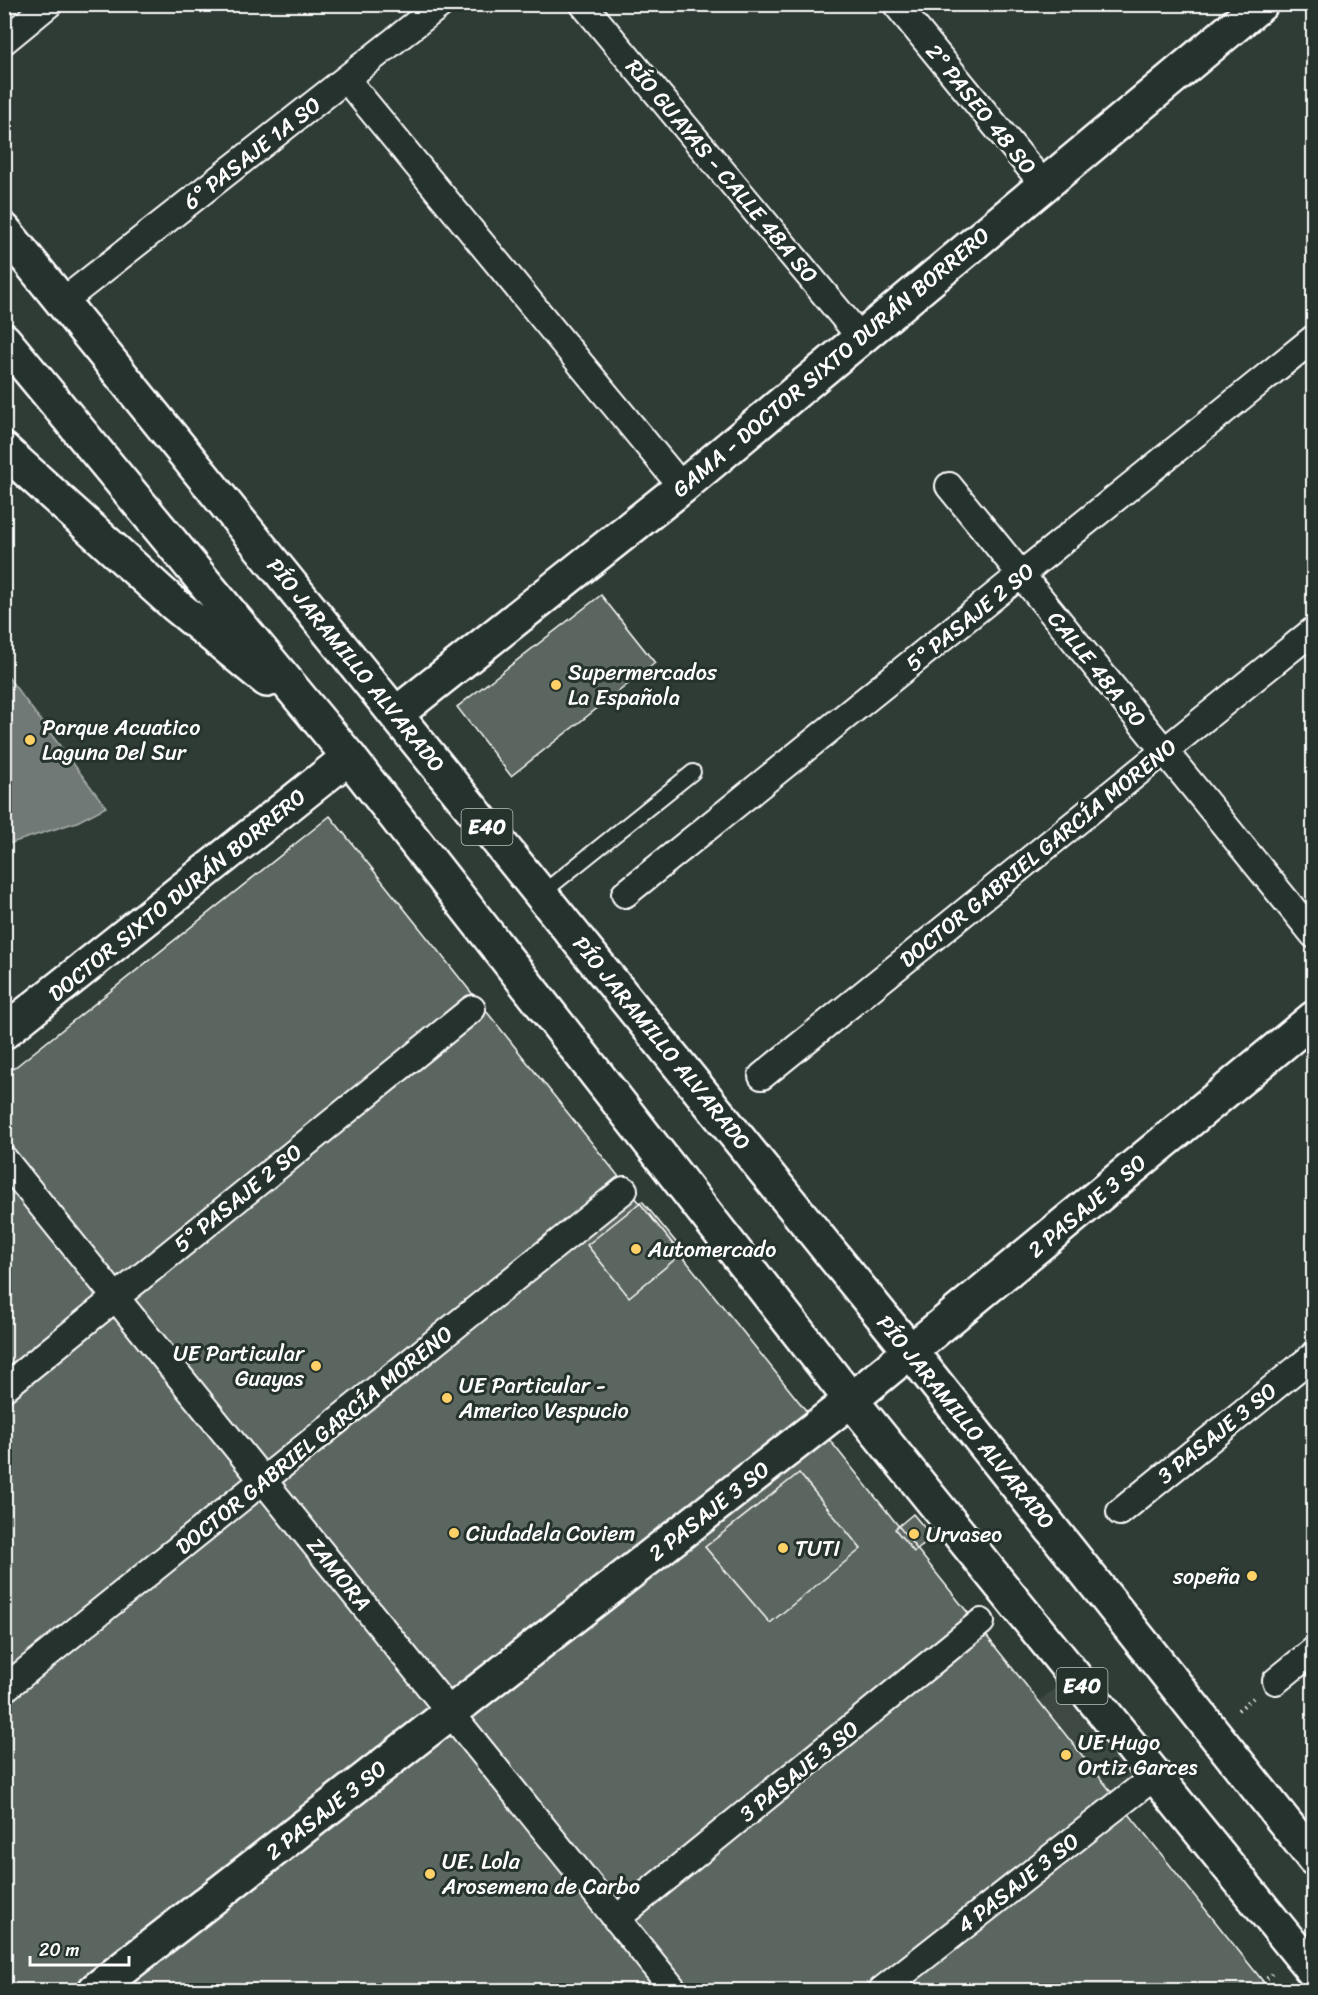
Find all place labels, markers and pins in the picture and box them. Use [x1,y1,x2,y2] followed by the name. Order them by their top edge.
[568,653,718,717] place label: Supermercados La Española
[549,678,563,692] marker: Supermercados La Española
[42,708,200,772] place label: Parque Acuatico Laguna Del Sur
[23,733,37,747] marker: Parque Acuatico Laguna Del Sur
[647,1230,776,1269] place label: Automercado
[629,1242,643,1256] marker: Automercado
[173,1334,306,1398] place label: UE Particular Guayas
[309,1359,323,1373] marker: UE Particular Guayas
[458,1366,629,1430] place label: UE Particular - Americo Vespucio
[440,1391,454,1405] marker: UE Particular - Americo Vespucio
[466,1514,635,1553] place label: Ciudadela Coviem
[926,1515,1002,1554] place label: Urvaseo
[447,1526,461,1540] marker: Ciudadela Coviem
[907,1527,921,1541] marker: Urvaseo
[795,1529,840,1568] place label: TUTI
[776,1541,790,1555] marker: TUTI
[1172,1557,1240,1596] place label: sopeña
[1245,1569,1259,1583] marker: sopeña
[1078,1723,1198,1787] place label: UE Hugo Ortiz Garces
[1059,1748,1073,1762] marker: UE Hugo Ortiz Garces
[441,1842,640,1906] place label: UE. Lola Arosemena de Carbo
[423,1867,437,1881] marker: UE. Lola Arosemena de Carbo

